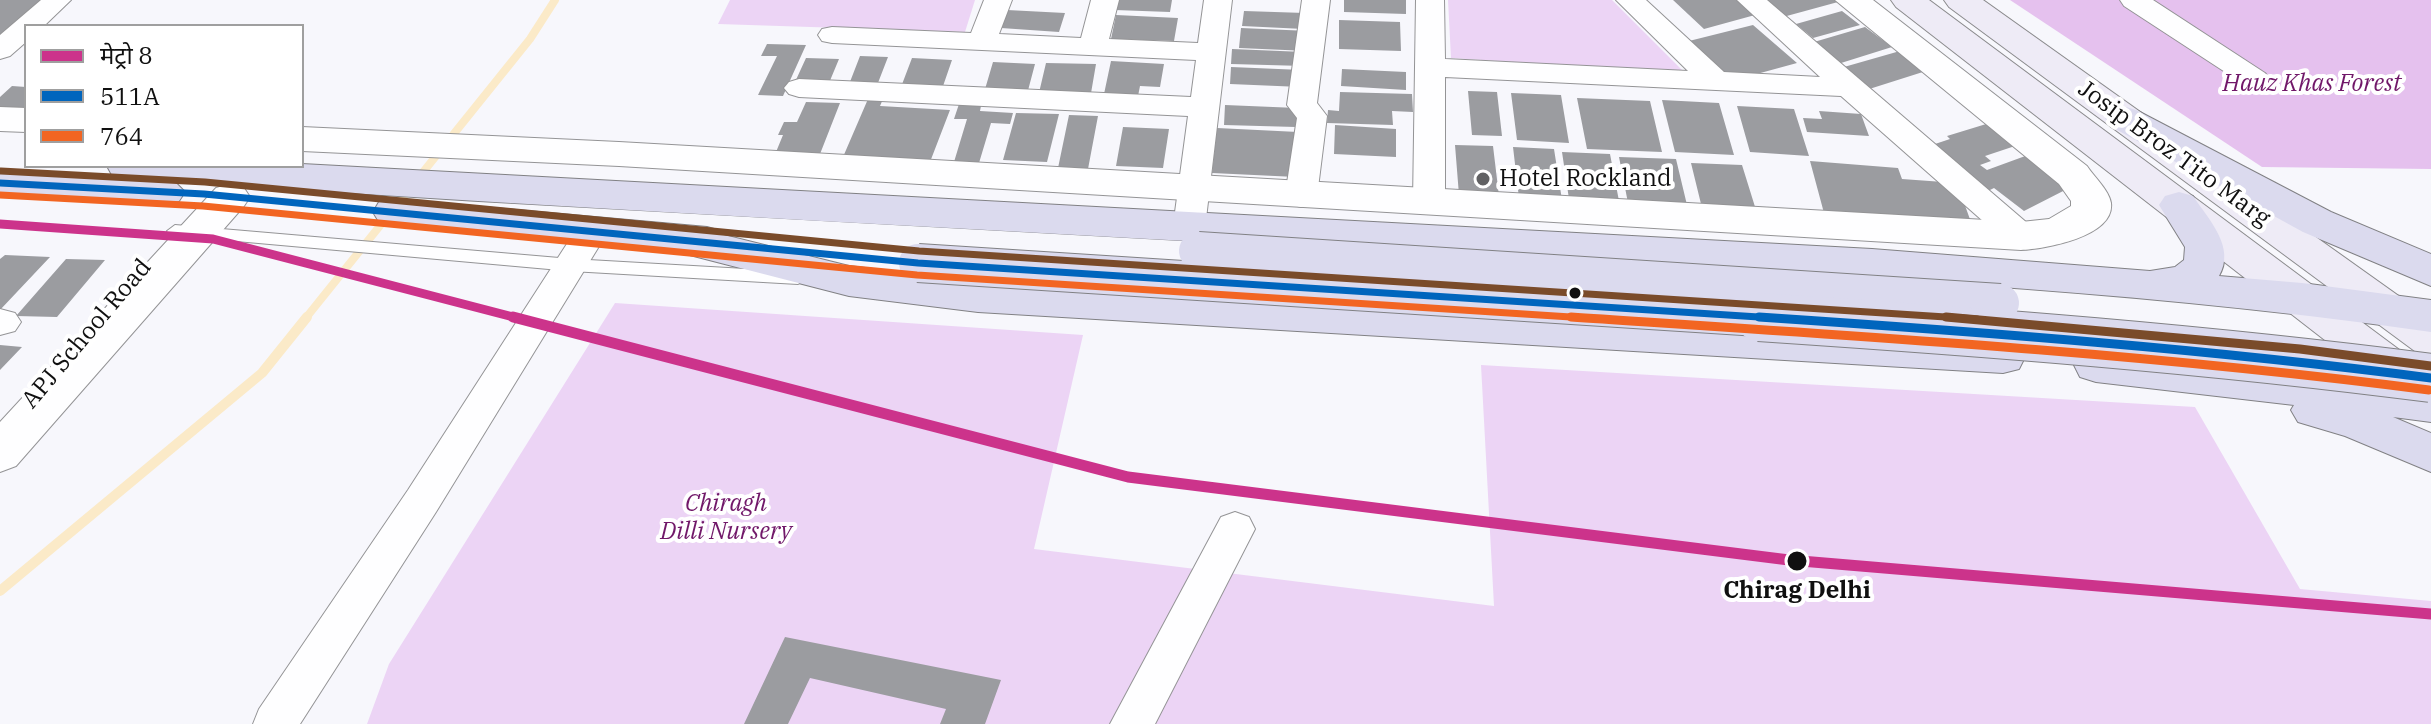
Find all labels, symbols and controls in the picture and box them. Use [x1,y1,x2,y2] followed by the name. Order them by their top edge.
[24,24,304,168] legend
[100,39,153,71] text: मेट्रो 8
[2223,70,2401,98] park label: Hauz Khas Forest
[2072,75,2276,233] street label: Josip Broz Tito Marg
[100,80,160,112] text: 511A
[100,120,143,152] text: 764
[1499,165,1672,193] place label: Hotel Rockland
[1474,170,1492,188] marker: Hotel Rockland
[16,254,158,414] street label: APJ School Road
[1567,285,1583,301] unlabelled marker
[660,490,792,546] park label: Chiragh Dilli Nursery
[1785,549,1809,573] marker: Chirag Delhi
[1723,577,1871,605] place label: Chirag Delhi

